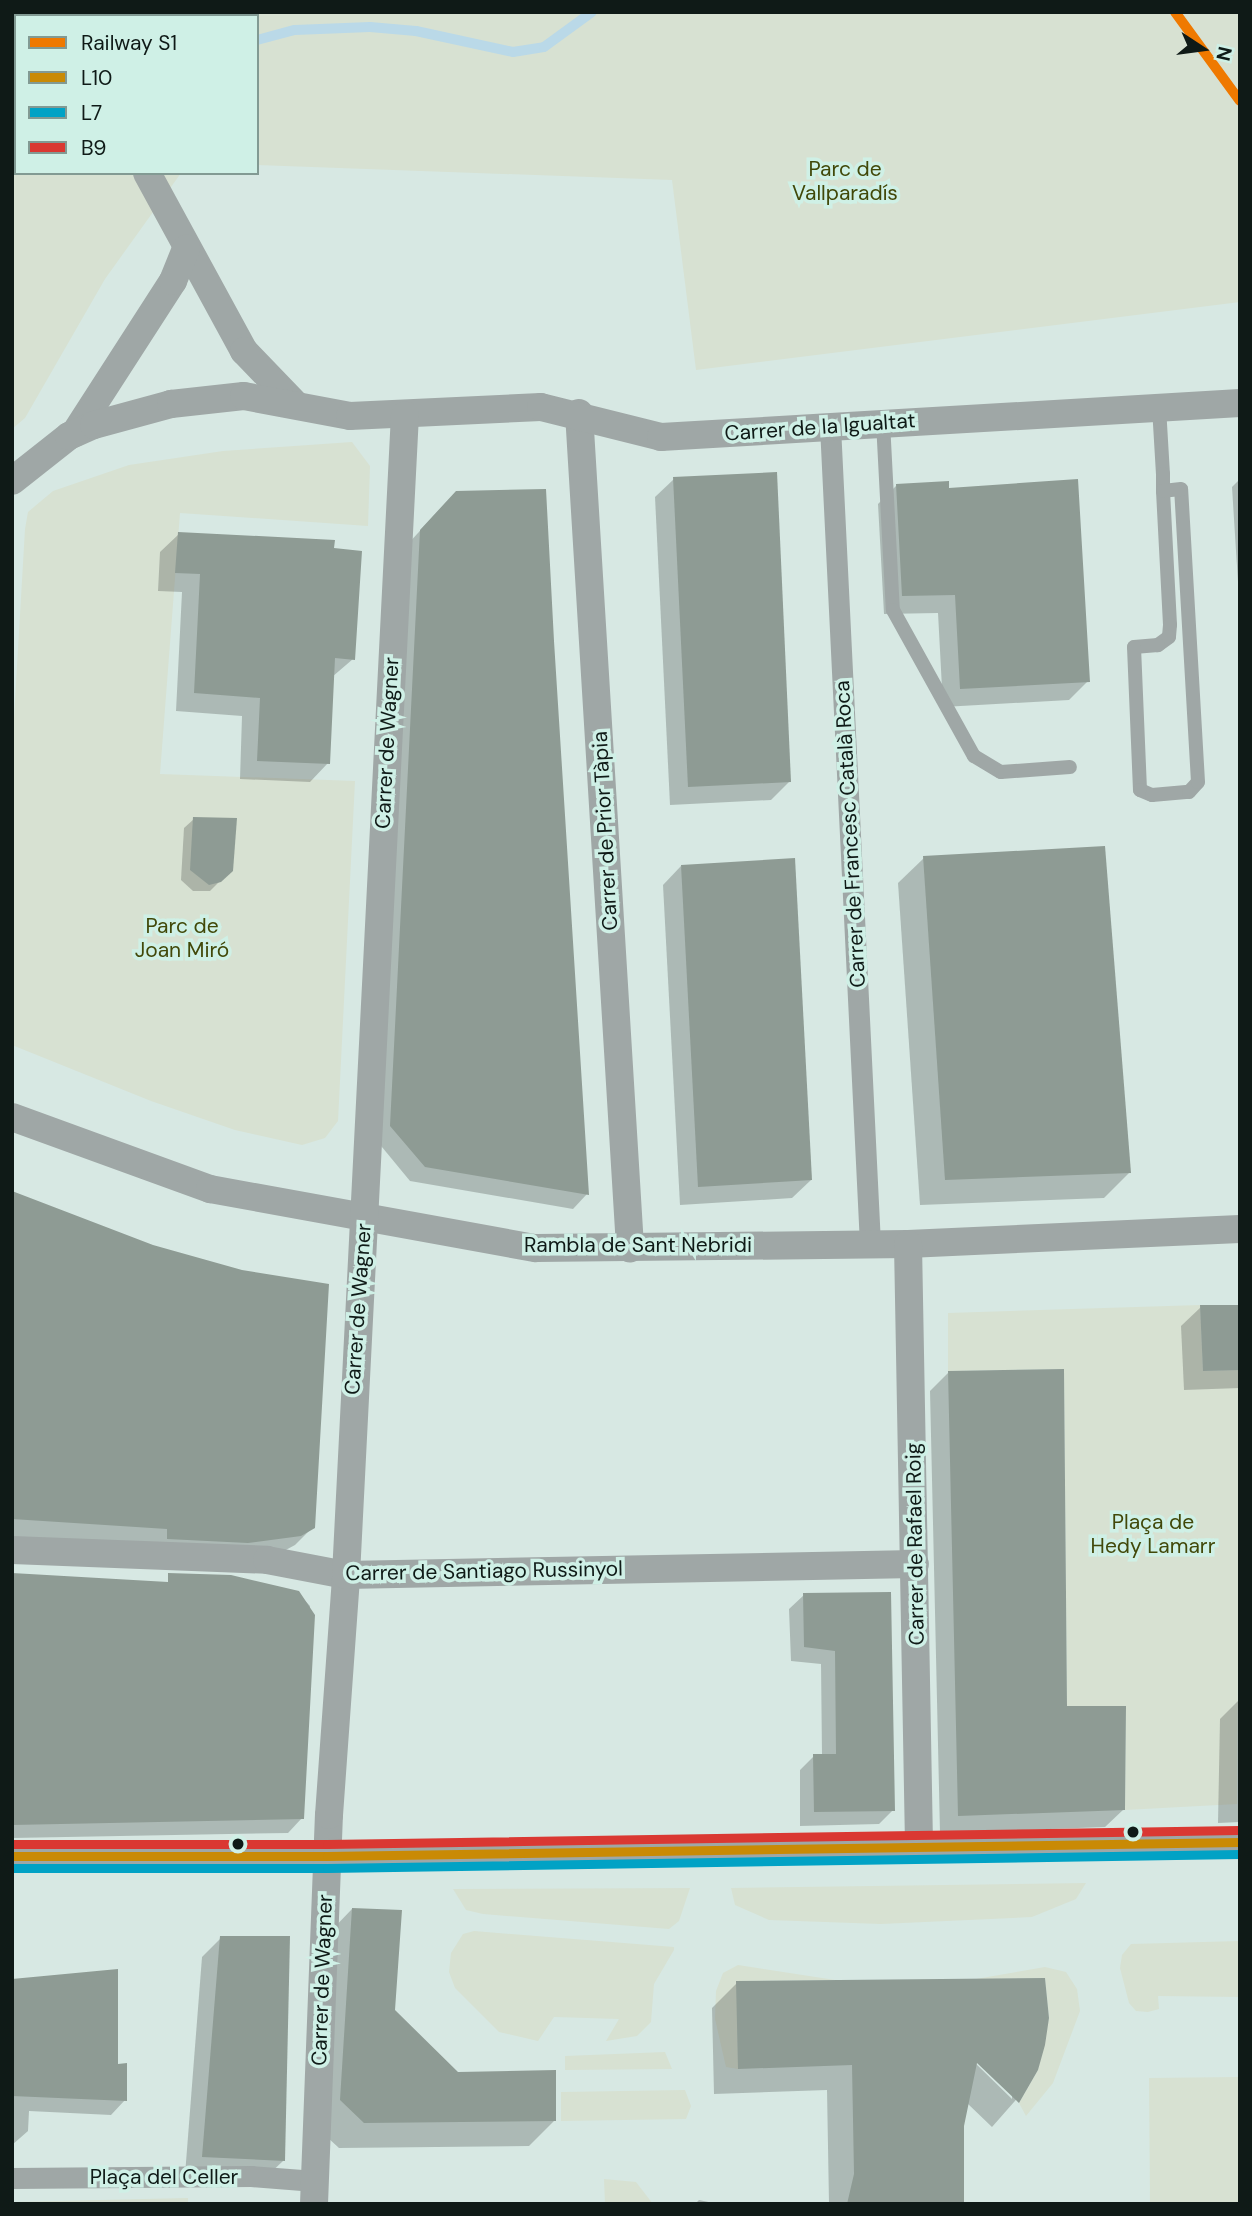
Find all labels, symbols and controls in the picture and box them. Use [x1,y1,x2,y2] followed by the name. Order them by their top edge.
[14,14,259,175] legend
[1168,14,1238,84] north arrow
[81,29,177,57] text: Railway S1
[1210,44,1238,63] text: N
[81,64,112,92] text: L10
[81,99,102,127] text: L7
[81,134,106,162] text: B9
[792,156,898,206] park label: Parc de Vallparadís
[724,408,916,446] street label: Carrer de la Igualtat
[370,657,404,829] street label: Carrer de Wagner
[829,680,871,988] street label: Carrer de Francesc Català Roca
[587,731,623,931] street label: Carrer de Prior Tàpia
[135,913,229,963] park label: Parc de Joan Miró
[339,1222,377,1396] street label: Carrer de Wagner
[524,1232,752,1258] street label: Rambla de Sant Nebridi
[901,1443,929,1645] street label: Carrer de Rafael Roig
[1091,1509,1215,1559] park label: Plaça de Hedy Lamarr
[345,1556,623,1586] street label: Carrer de Santiago Russinyol
[1126,1825,1140,1839] unlabelled marker
[231,1837,245,1851] unlabelled marker
[306,1894,338,2066] street label: Carrer de Wagner
[90,2164,238,2190] street label: Plaça del Celler

